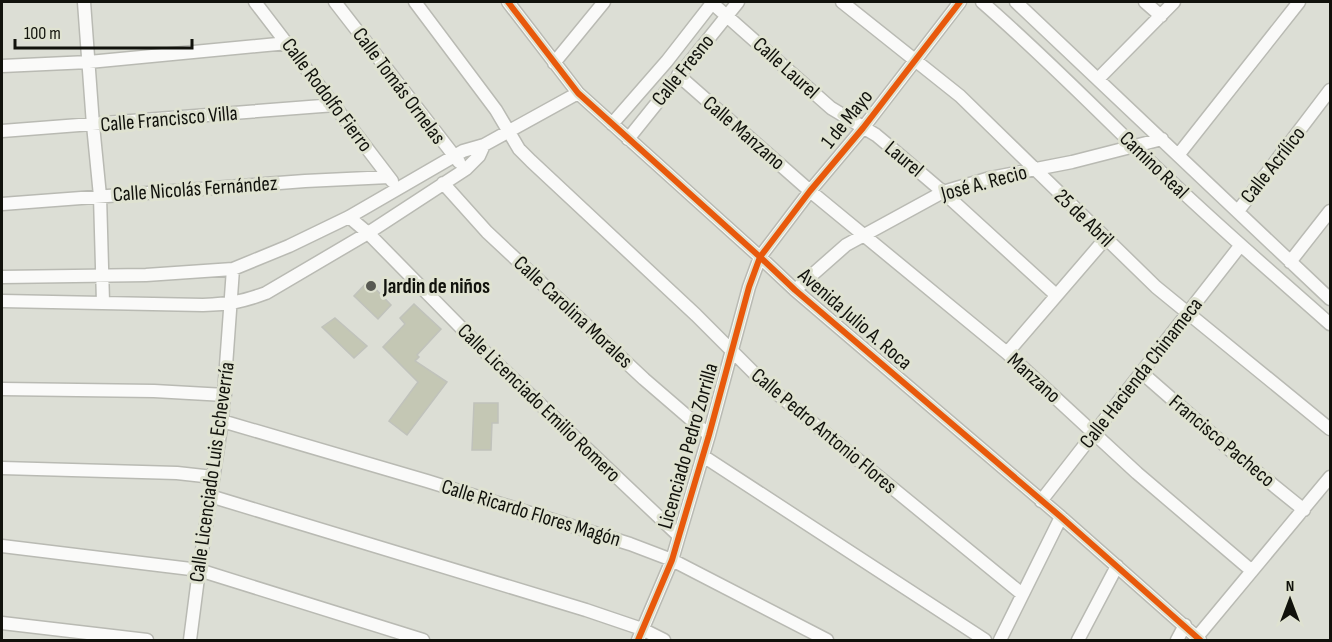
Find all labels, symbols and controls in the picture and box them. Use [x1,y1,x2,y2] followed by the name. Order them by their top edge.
[15,12,192,50] scale bar
[24,23,61,44] text: 100 m
[347,23,451,149] street label: Calle Tomás Ornelas
[647,29,719,111] street label: Calle Fresno
[748,32,824,104] street label: Calle Laurel
[276,33,378,157] street label: Calle Rodolfo Fierro
[816,85,878,153] street label: 1 de Mayo
[698,91,790,175] street label: Calle Manzano
[99,101,239,137] street label: Calle Francisco Villa
[1235,122,1311,208] street label: Calle Acrílico
[1114,126,1194,204] street label: Camino Real
[880,136,928,182] street label: Laurel
[937,160,1030,207] street label: José A. Recio
[112,171,279,207] street label: Calle Nicolás Fernández
[1049,184,1119,252] street label: 25 de Abril
[508,251,638,373] street label: Calle Carolina Morales
[792,262,917,375] street label: Avenida Julio A. Roca
[382,274,490,299] place label: Jardin de niños
[364,279,378,293] marker: Jardin de niños
[1074,293,1208,453] street label: Calle Hacienda Chinameca
[452,319,626,487] street label: Calle Licenciado Emilio Romero
[1002,348,1066,408] street label: Manzano
[184,360,240,584] street label: Calle Licenciado Luis Echeverría
[652,360,724,532] street label: Licenciado Pedro Zorrilla
[746,363,902,499] street label: Calle Pedro Antonio Flores
[1164,389,1280,493] street label: Francisco Pacheco
[438,474,624,552] street label: Calle Ricardo Flores Magón
[1260,570,1320,630] north arrow
[1286,577,1294,596] text: N

